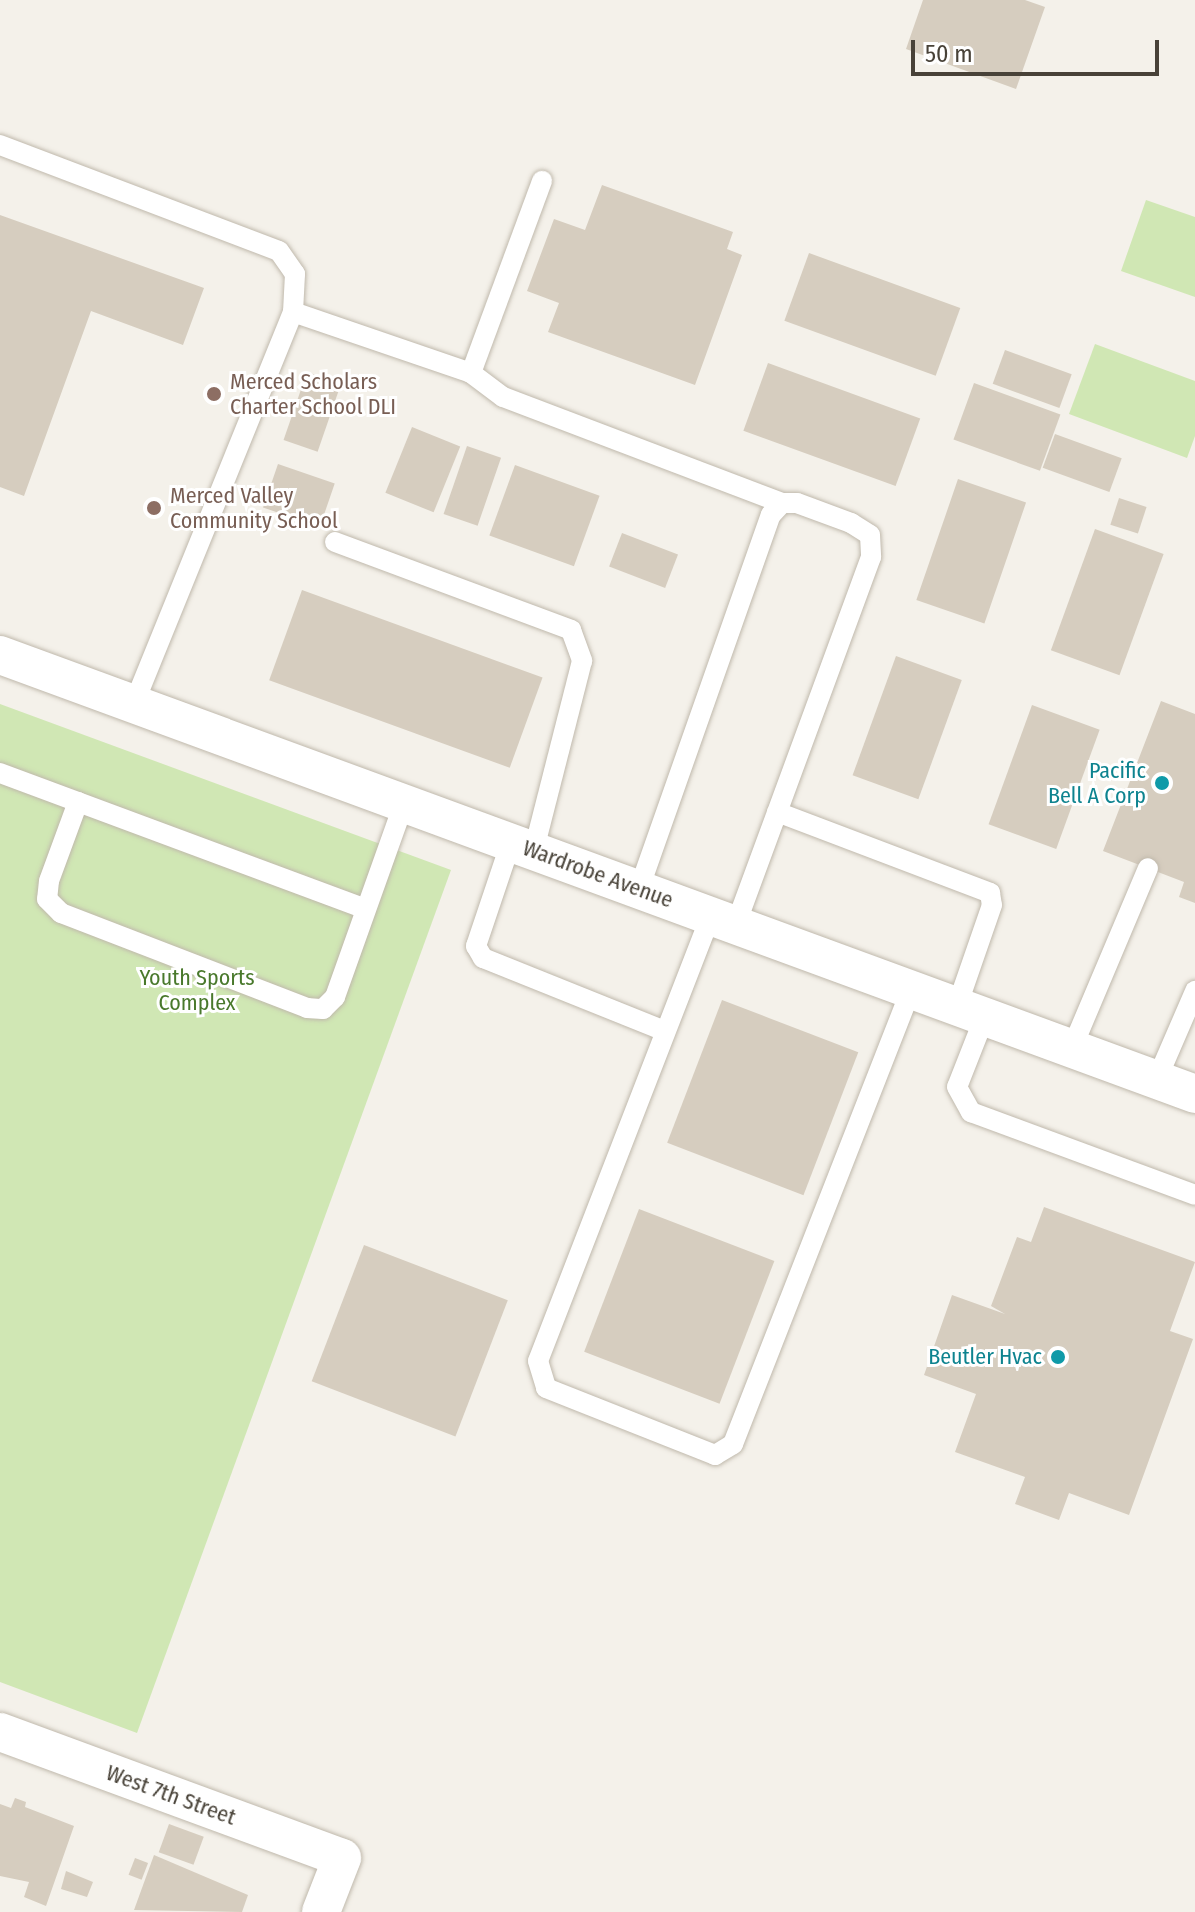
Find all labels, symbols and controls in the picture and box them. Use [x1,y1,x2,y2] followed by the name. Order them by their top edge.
[915,24,1163,74] scale bar
[925,40,973,68] text: 50 m
[230,368,396,420] place label: Merced Scholars Charter School DLI
[205,385,223,403] marker: Merced Scholars Charter School DLI
[170,482,338,534] place label: Merced Valley Community School
[145,499,163,517] marker: Merced Valley Community School
[1048,757,1146,808] place label: Pacific Bell A Corp
[1153,774,1171,792] marker: Pacific Bell A Corp
[519,835,677,913] street label: Wardrobe Avenue
[139,964,255,1016] park label: Youth Sports Complex
[928,1344,1042,1370] place label: Beutler Hvac
[1049,1348,1067,1366] marker: Beutler Hvac
[103,1759,239,1831] street label: West 7th Street

